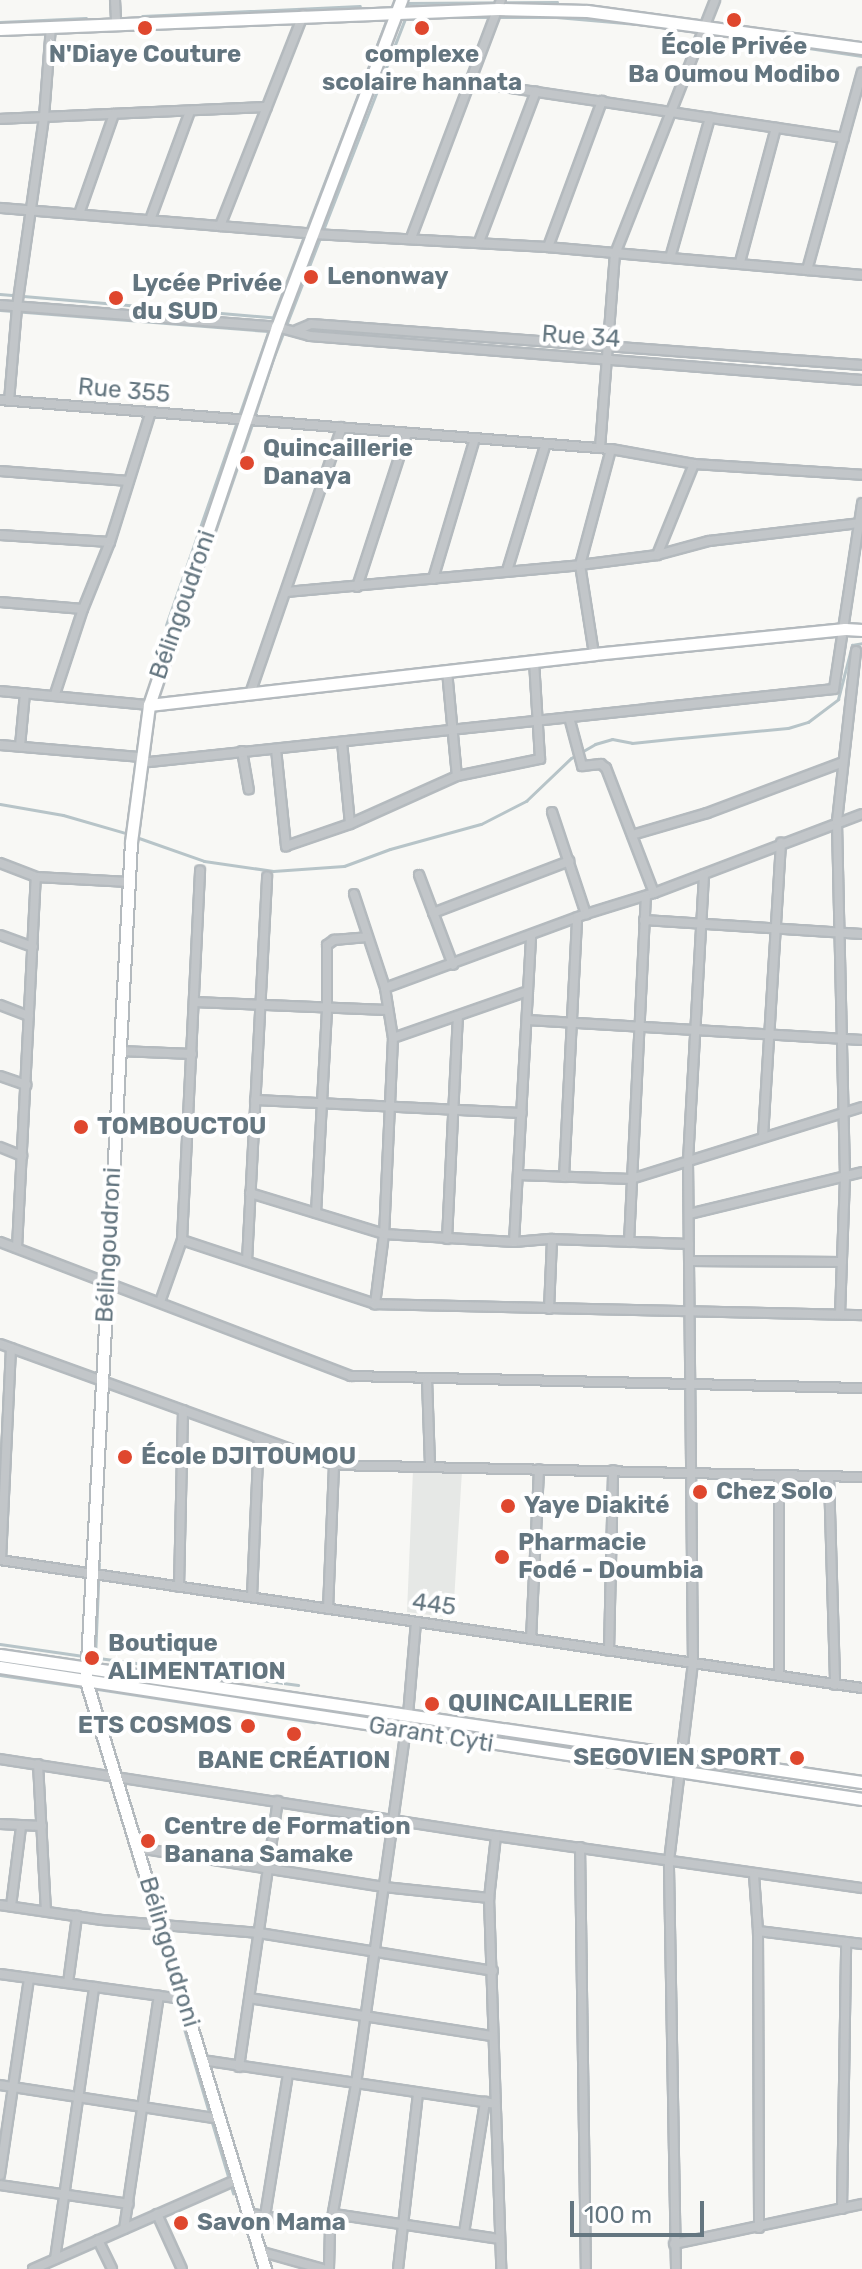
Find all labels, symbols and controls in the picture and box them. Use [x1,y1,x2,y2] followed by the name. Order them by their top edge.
[725,11,743,29] marker: École Privée Ba Oumou Modibo
[136,19,154,37] marker: N'Diaye Couture
[413,19,431,37] marker: complexe scolaire hannata
[628,33,840,89] place label: École Privée Ba Oumou Modibo
[49,41,241,69] place label: N'Diaye Couture
[322,41,522,97] place label: complexe scolaire hannata
[327,263,449,291] place label: Lenonway
[302,268,320,286] marker: Lenonway
[132,270,282,326] place label: Lycée Privée du SUD
[107,289,125,307] marker: Lycée Privée du SUD
[541,320,621,354] street label: Rue 34
[77,373,171,409] street label: Rue 355
[263,435,413,491] place label: Quincaillerie Danaya
[238,454,256,472] marker: Quincaillerie Danaya
[144,527,222,683] street label: Bélingoudroni
[97,1113,266,1141] place label: TOMBOUCTOU
[72,1118,90,1136] marker: TOMBOUCTOU
[91,1167,127,1323] street label: Bélingoudroni
[141,1443,356,1471] place label: École DJITOUMOU
[116,1448,134,1466] marker: École DJITOUMOU
[716,1478,833,1506] place label: Chez Solo
[691,1483,709,1501] marker: Chez Solo
[524,1492,669,1520] place label: Yaye Diakité
[499,1497,517,1515] marker: Yaye Diakité
[518,1529,704,1585] place label: Pharmacie Fodé - Doumbia
[493,1548,511,1566] marker: Pharmacie Fodé - Doumbia
[410,1588,458,1622] street label: 445
[108,1630,286,1686] place label: Boutique ALIMENTATION
[83,1649,101,1667] marker: Boutique ALIMENTATION
[448,1690,633,1718] place label: QUINCAILLERIE
[423,1695,441,1713] marker: QUINCAILLERIE
[367,1711,495,1759] street label: Garant Cyti
[78,1712,232,1740] place label: ETS COSMOS
[239,1717,257,1735] marker: ETS COSMOS
[285,1725,303,1743] marker: BANE CRÉATION
[573,1744,781,1772] place label: SEGOVIEN SPORT
[197,1747,391,1775] place label: BANE CRÉATION
[788,1749,806,1767] marker: SEGOVIEN SPORT
[164,1813,411,1869] place label: Centre de Formation Banana Samake
[139,1832,157,1850] marker: Centre de Formation Banana Samake
[132,1873,206,2031] street label: Bélingoudroni
[574,2185,708,2235] scale bar
[584,2201,652,2229] text: 100 m
[197,2209,346,2237] place label: Savon Mama
[172,2214,190,2232] marker: Savon Mama

